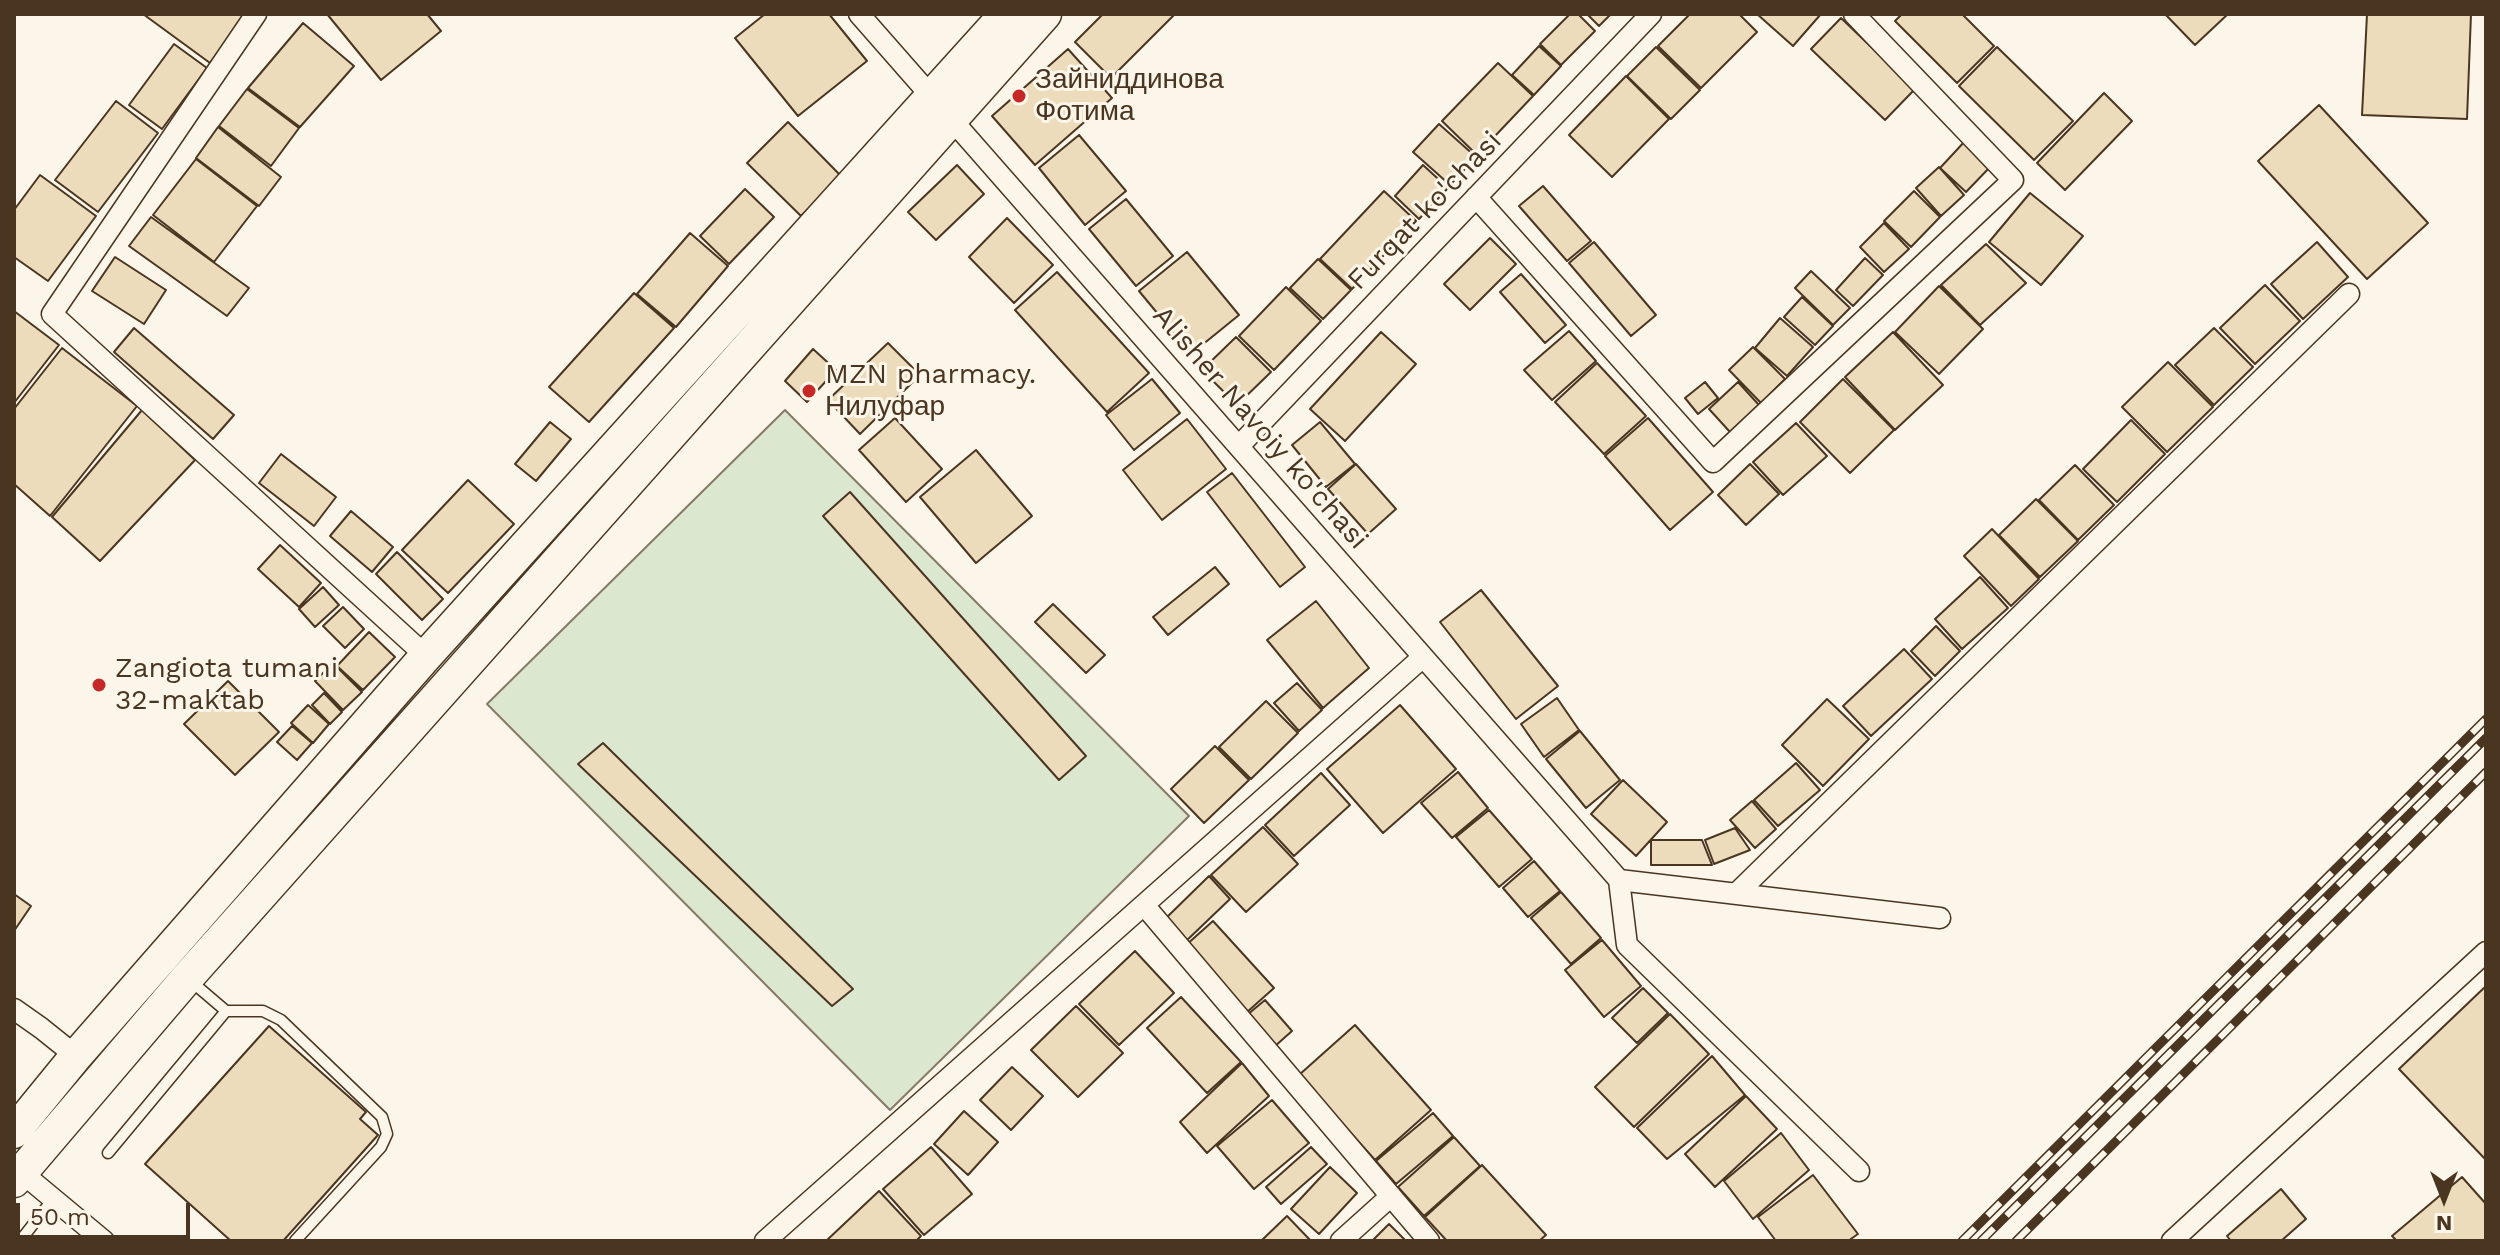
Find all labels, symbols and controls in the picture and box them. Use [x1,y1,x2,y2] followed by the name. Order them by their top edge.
[1035,63,1224,129] place label: Зайниддинова Фотима
[1010,87,1028,105] marker: Зайниддинова Фотима
[1341,125,1509,297] street label: Furqat ko'chasi
[1145,300,1375,556] street label: Alisher Navoiy ko'chasi
[825,358,1036,424] place label: MZN pharmacy. Нилуфар
[800,382,818,400] marker: MZN pharmacy. Нилуфар
[115,652,338,718] place label: Zangiota tumani 32-maktab
[90,676,108,694] marker: Zangiota tumani 32-maktab
[2404,1159,2484,1239] north arrow
[20,1187,194,1237] scale bar
[30,1203,90,1231] text: 50 m
[2436,1211,2452,1236] text: N

